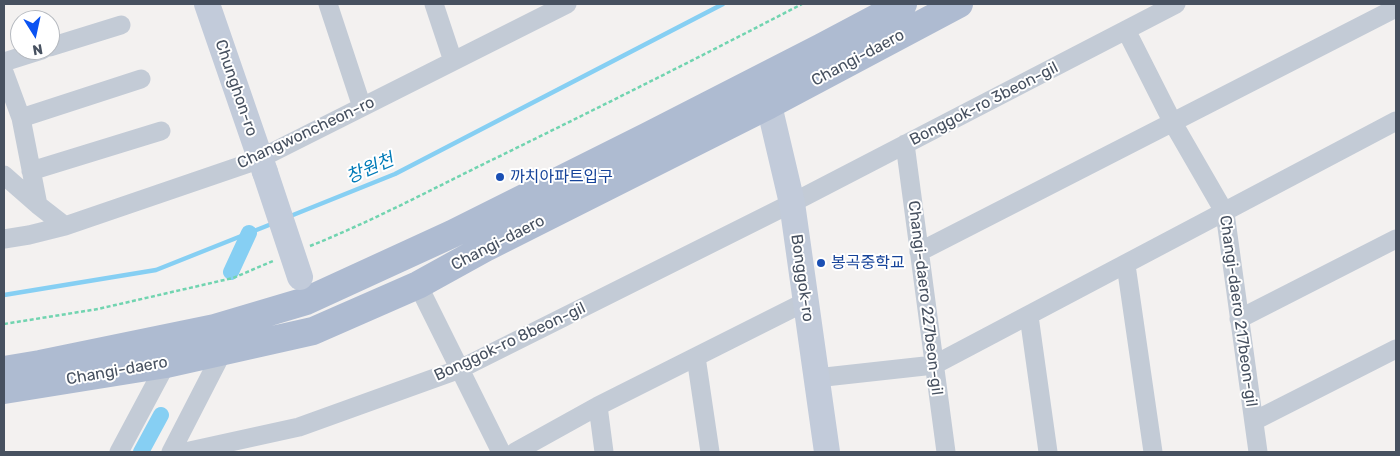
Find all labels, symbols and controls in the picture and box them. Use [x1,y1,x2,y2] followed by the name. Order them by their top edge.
[10,10,60,60] north arrow
[808,25,908,91] street label: Changi-daero
[211,37,261,139] street label: Chunghon-ro
[31,40,44,59] text: N
[906,58,1062,150] street label: Bonggok-ro 3beon-gil
[234,93,378,173] street label: Changwoncheon-ro
[343,149,397,189] water label: 창원천
[510,167,613,187] place label: 까치아파트입구
[494,171,506,183] marker: 까치아파트입구
[904,200,946,396] street label: Changi-daero 227beon-gil
[448,211,548,275] street label: Changi-daero
[1215,214,1261,408] street label: Changi-daero 217beon-gil
[786,233,818,323] street label: Bonggok-ro
[831,253,905,273] place label: 봉곡중학교
[815,257,827,269] marker: 봉곡중학교
[431,298,589,386] street label: Bonggok-ro 8beon-gil
[65,353,169,389] street label: Changi-daero

